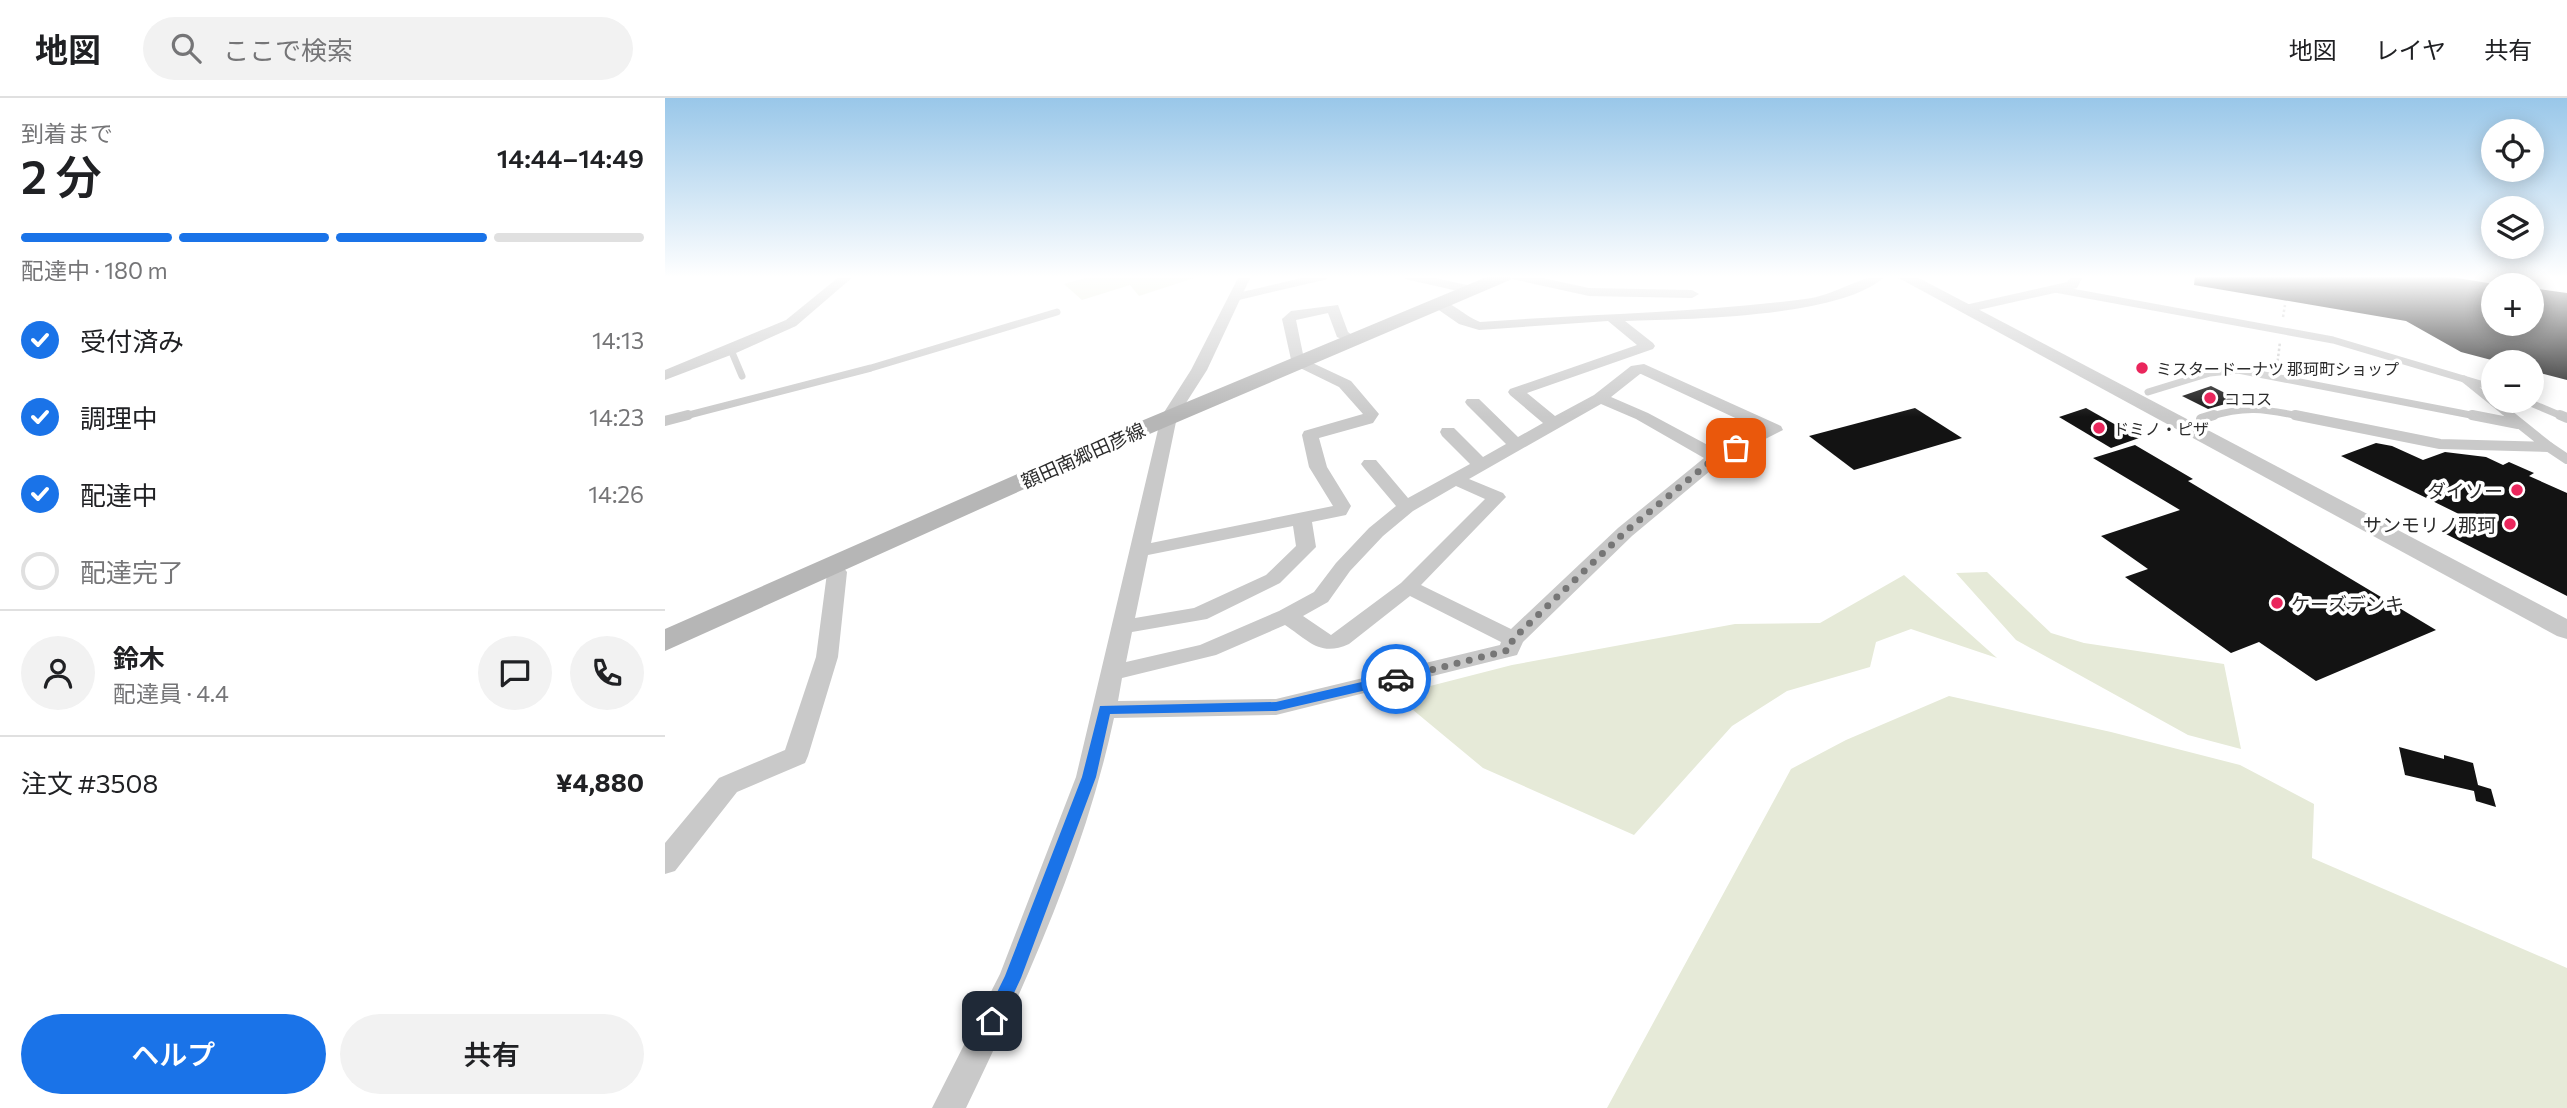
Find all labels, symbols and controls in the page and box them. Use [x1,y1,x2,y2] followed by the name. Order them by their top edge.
[143,17,633,80] search box
[35,28,101,69] text: 地図
[167,29,205,67] icon: search
[223,34,353,65] text: ここで検索
[2289,35,2337,64] text: 地図
[2375,35,2446,64] text: レイヤ
[2484,35,2532,64] text: 共有
[21,119,113,147] text: 到着まで
[2481,119,2544,413] map controls
[2481,119,2544,182] button: locate
[497,142,644,173] text: 14:44–14:49
[21,147,102,203] text: 2 分
[2481,196,2544,259] button: layers
[21,256,168,284] text: 配達中 · 180 m
[2481,273,2544,336] button: +
[21,321,59,359] icon: check
[80,325,184,356] text: 受付済み
[592,326,644,354] text: 14:13
[2481,350,2544,413] button: −
[2156,359,2399,378] place label: ミスタードーナツ 那珂町ショップ
[2134,360,2150,376] marker: ミスタードーナツ 那珂町ショップ
[2224,389,2272,408] place label: ココス
[2202,390,2218,406] marker: ココス
[21,398,59,436] icon: check
[80,402,158,433] text: 調理中
[589,403,644,431] text: 14:23
[1018,417,1148,493] street label: 額田南郷田彦線
[1706,418,1766,478] pin
[2113,419,2209,438] place label: ドミノ・ピザ
[2091,420,2107,436] marker: ドミノ・ピザ
[1717,429,1755,467] icon: bag
[21,475,59,513] icon: check
[80,479,158,510] text: 配達中
[2427,479,2503,502] place label: ダイソー
[588,480,644,508] text: 14:26
[2509,482,2525,498] marker: ダイソー
[2363,513,2496,536] place label: サンモリノ那珂
[2502,516,2518,532] marker: サンモリノ那珂
[80,556,184,587] text: 配達完了
[2291,592,2404,615] place label: ケーズデンキ
[2269,595,2285,611] marker: ケーズデンキ
[21,636,95,710] button: person
[478,636,552,710] button: chat
[570,636,644,710] button: phone
[113,642,165,673] text: 鈴木
[1361,644,1431,714] courier
[1377,660,1415,698] icon: car
[113,679,229,707] text: 配達員 · 4.4
[556,766,644,797] text: ¥4,880
[21,767,158,798] text: 注文 #3508
[962,991,1022,1051] pin
[973,1002,1011,1040] icon: home
[21,1014,326,1094] button: ヘルプ
[340,1014,644,1094] button: 共有

